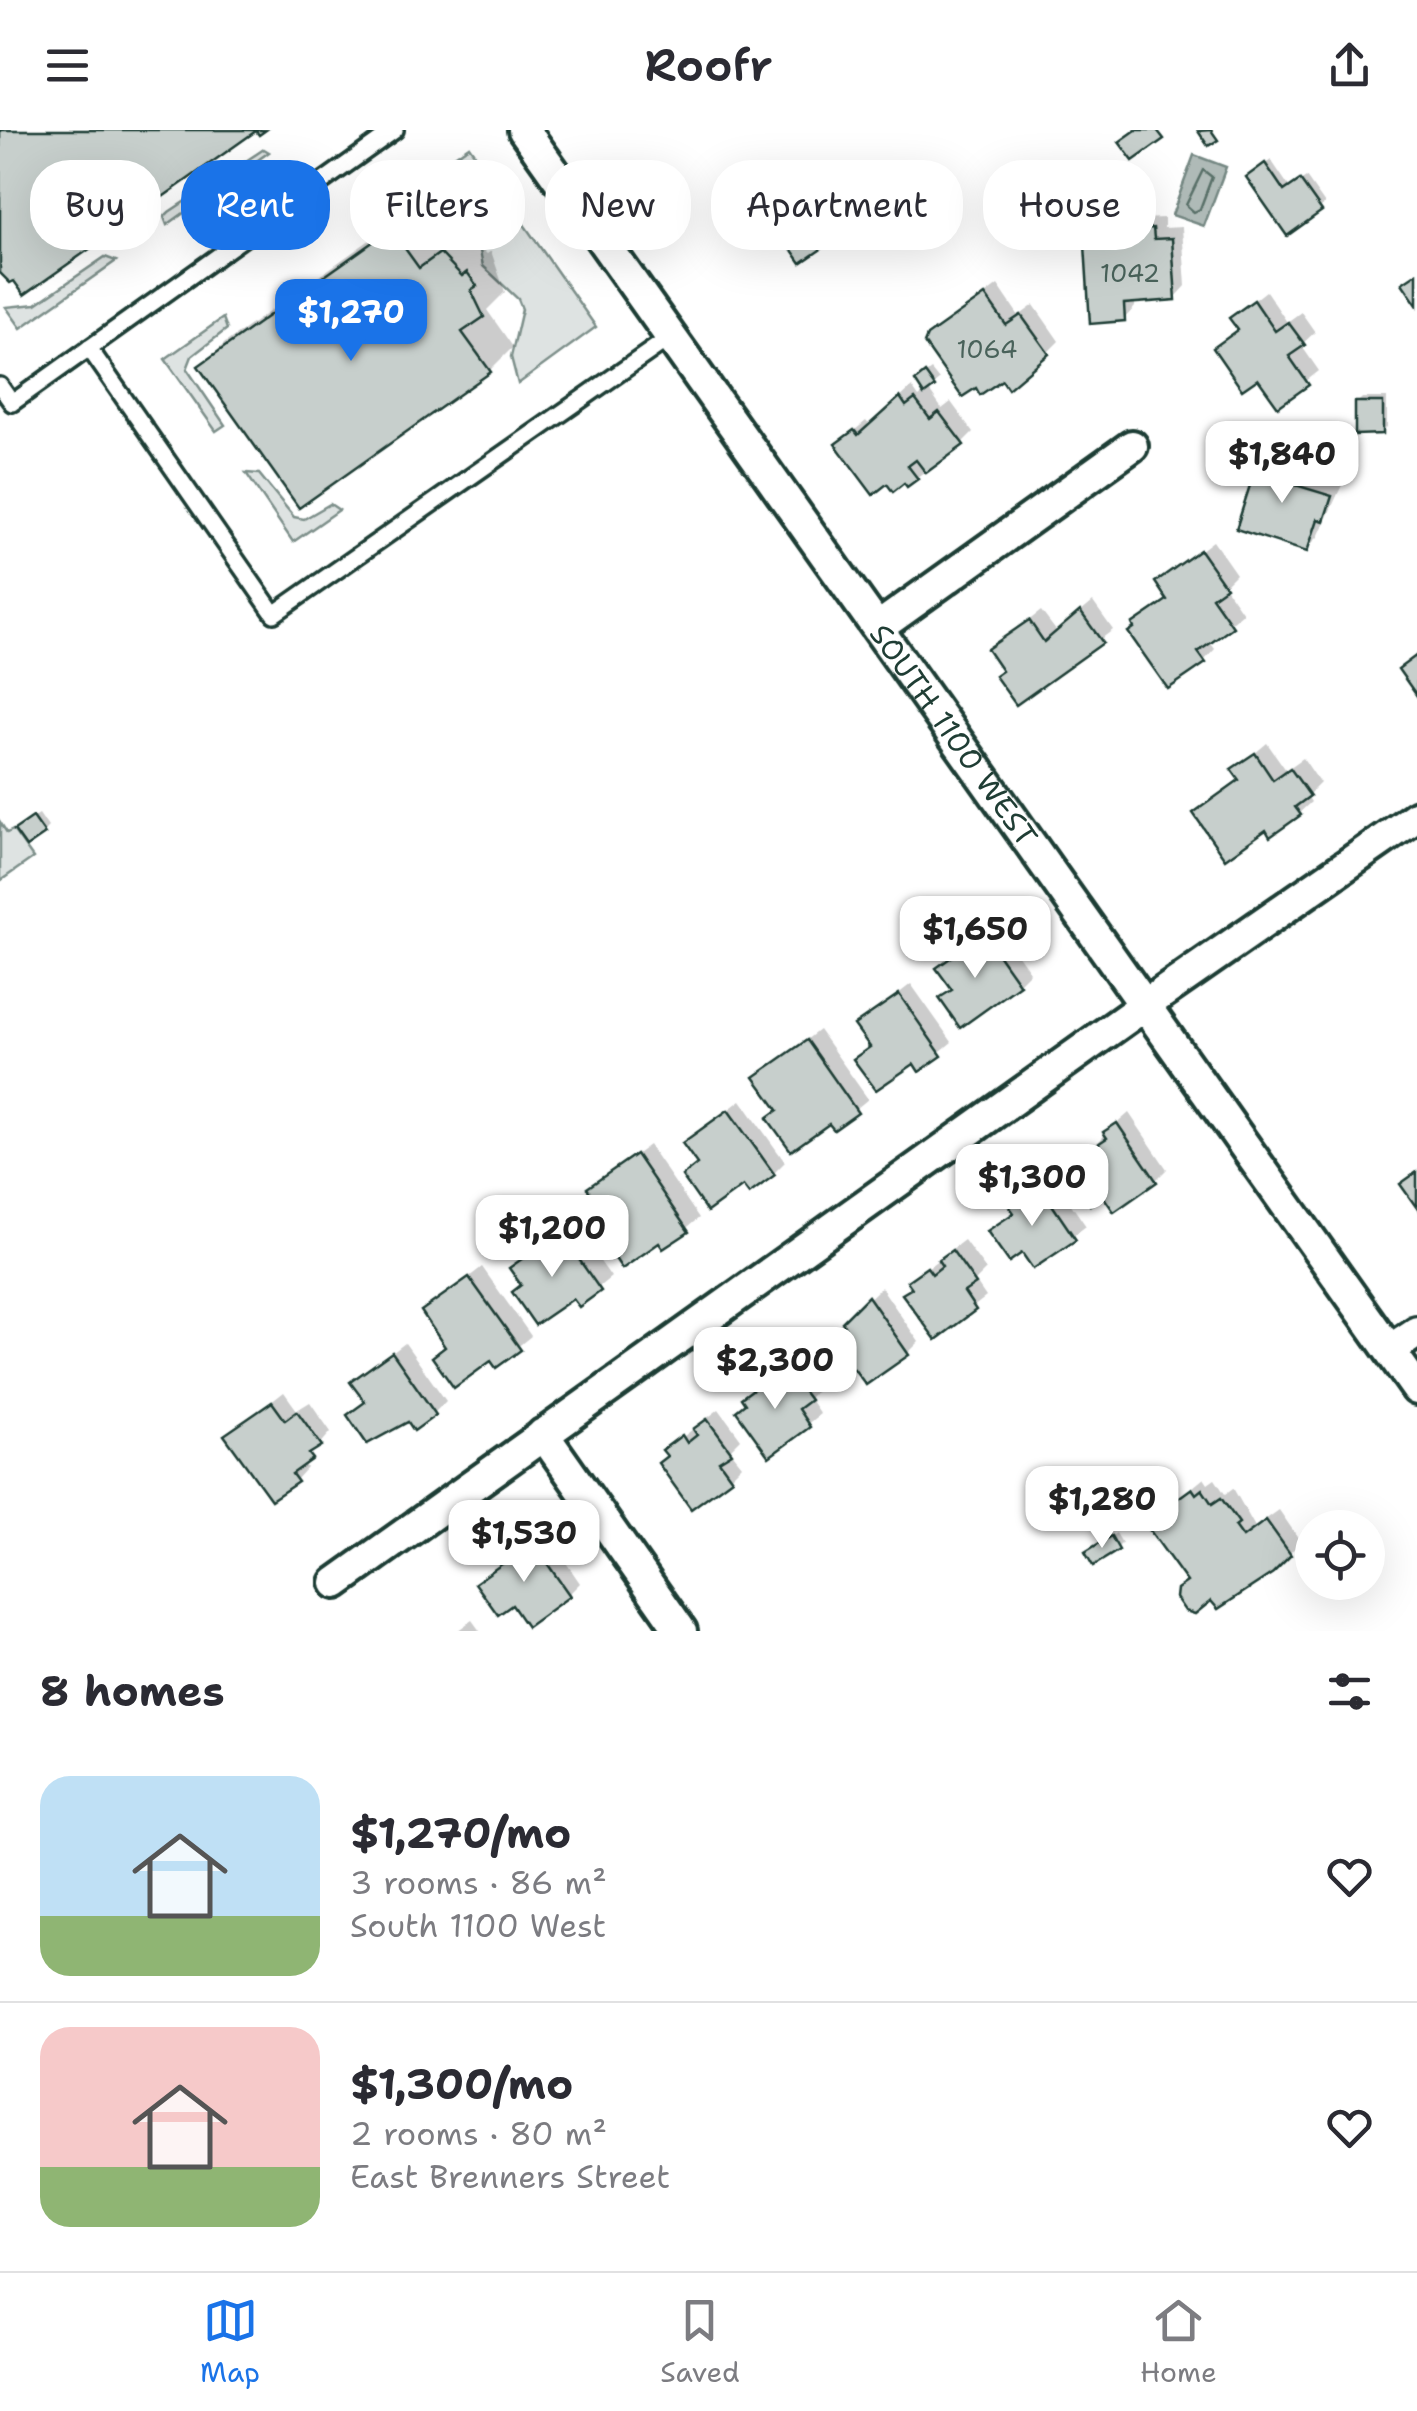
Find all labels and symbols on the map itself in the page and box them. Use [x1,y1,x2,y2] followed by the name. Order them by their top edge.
[1100,256,1160,290] house number: 1042
[270,279,432,364] pin: $1,270
[957,332,1017,366] house number: 1064
[1201,421,1363,506] pin: $1,840
[860,615,1047,855] street label: SOUTH 1100 WEST
[894,896,1056,981] pin: $1,650
[951,1144,1113,1229] pin: $1,300
[471,1195,633,1280] pin: $1,200
[694,1327,856,1412] pin: $2,300
[1021,1466,1183,1551] pin: $1,280
[443,1500,605,1585] pin: $1,530

